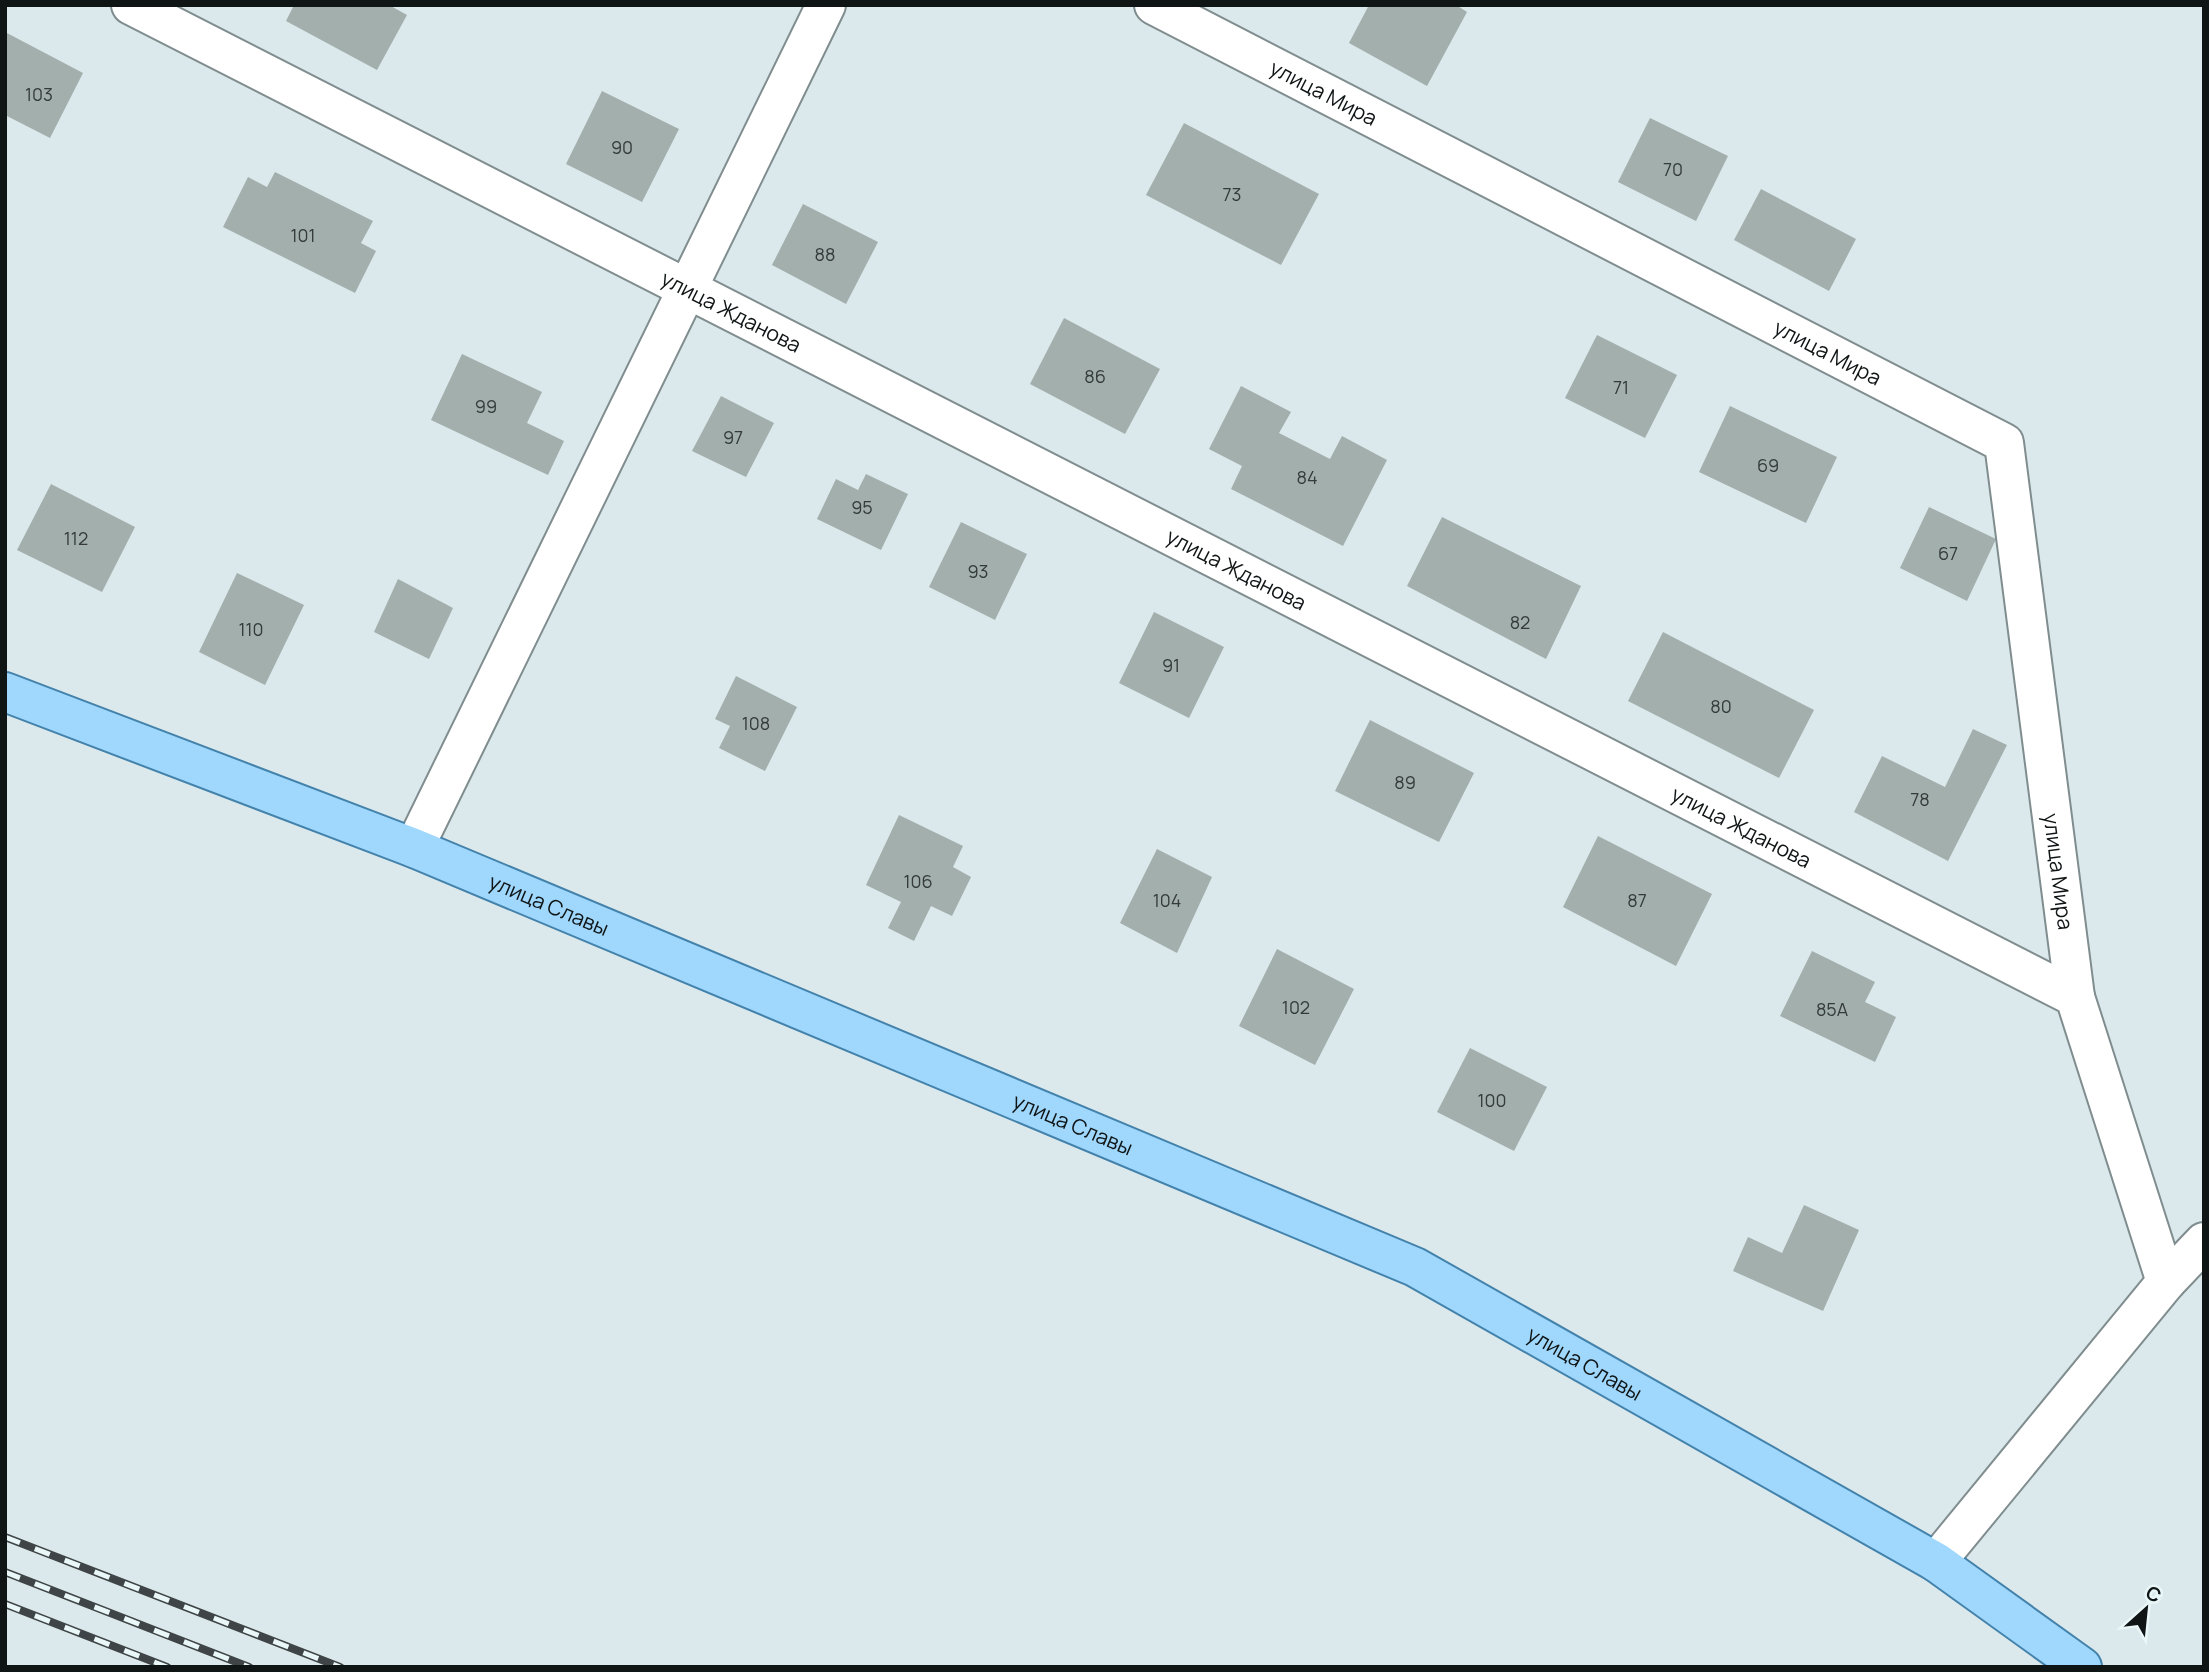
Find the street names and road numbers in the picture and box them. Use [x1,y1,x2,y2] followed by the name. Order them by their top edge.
[1265,53,1382,132] street label: улица Мира
[657,264,806,359] street label: улица Жданова
[1769,313,1886,392] street label: улица Мира
[1162,522,1311,616] street label: улица Жданова
[1667,779,1816,874] street label: улица Жданова
[2038,811,2080,931] street label: улица Мира
[485,867,613,942] street label: улица Славы
[1009,1086,1137,1161] street label: улица Славы
[1522,1319,1647,1407] street label: улица Славы

